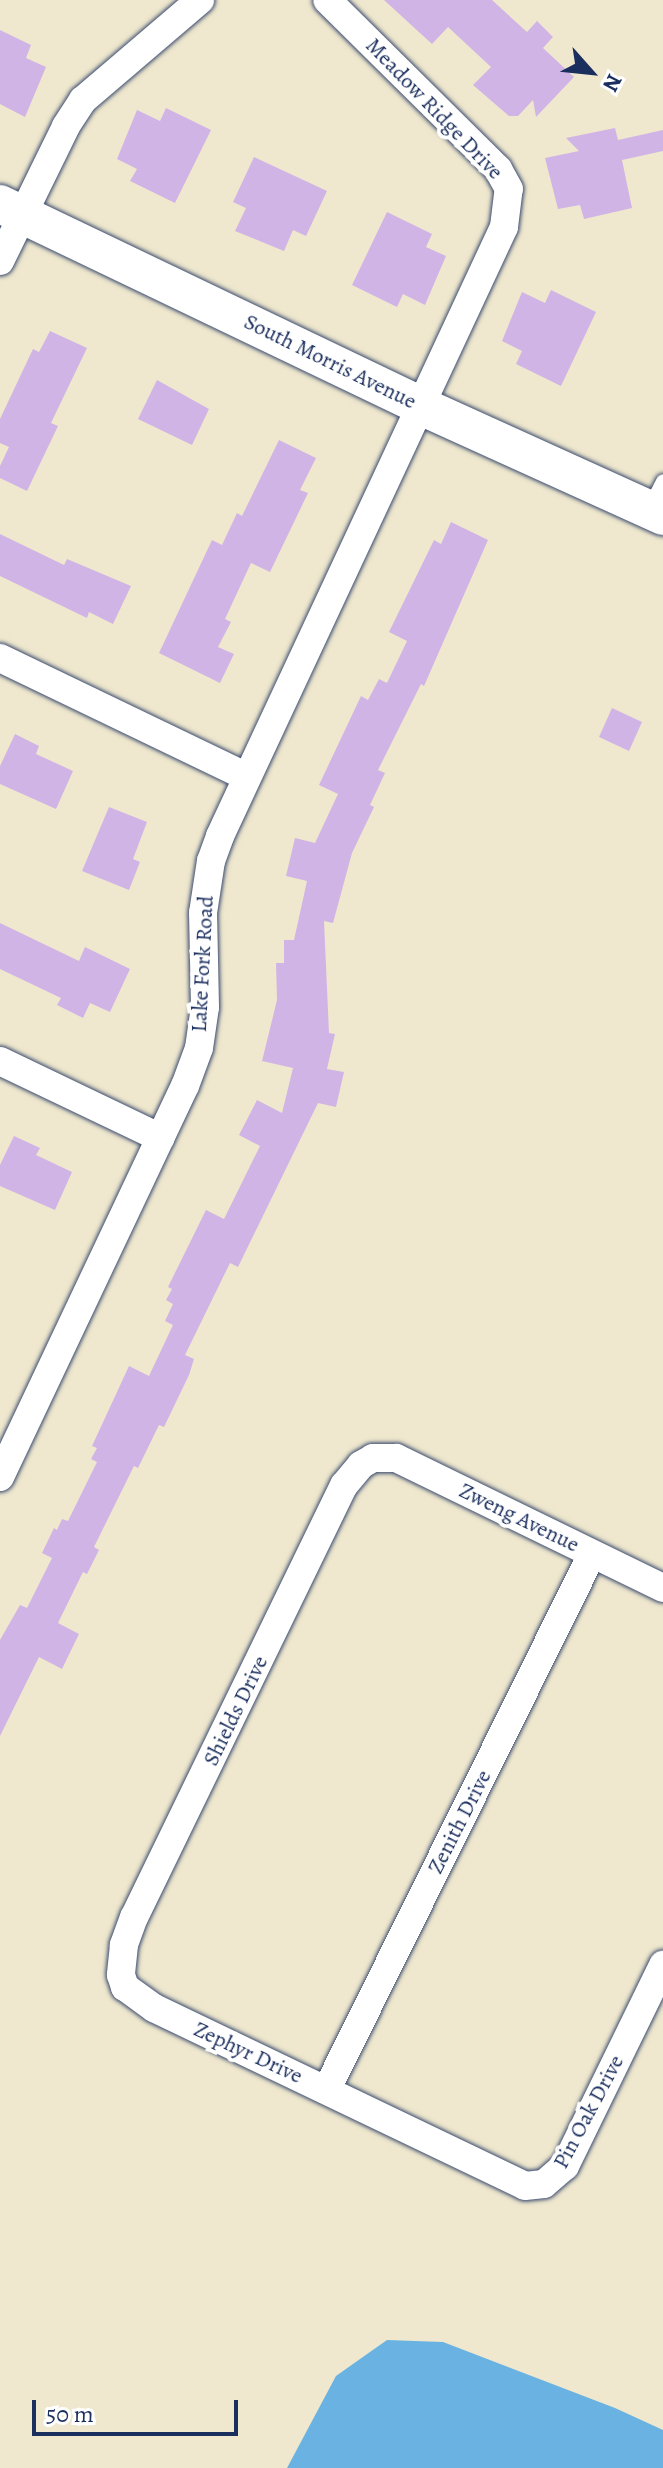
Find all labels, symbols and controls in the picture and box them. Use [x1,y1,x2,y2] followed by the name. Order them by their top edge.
[551,32,631,112] north arrow
[360,33,508,185] street label: Meadow Ridge Drive
[595,69,629,97] text: N
[240,309,420,415] street label: South Morris Avenue
[186,895,220,1033] street label: Lake Fork Road
[455,1478,583,1558] street label: Zweng Avenue
[198,1652,274,1770] street label: Shields Drive
[423,1766,497,1878] street label: Zenith Drive
[189,2016,307,2090] street label: Zephyr Drive
[548,2051,630,2173] street label: Pin Oak Drive
[36,2384,242,2434] scale bar
[46,2398,94,2430] text: 50 m

